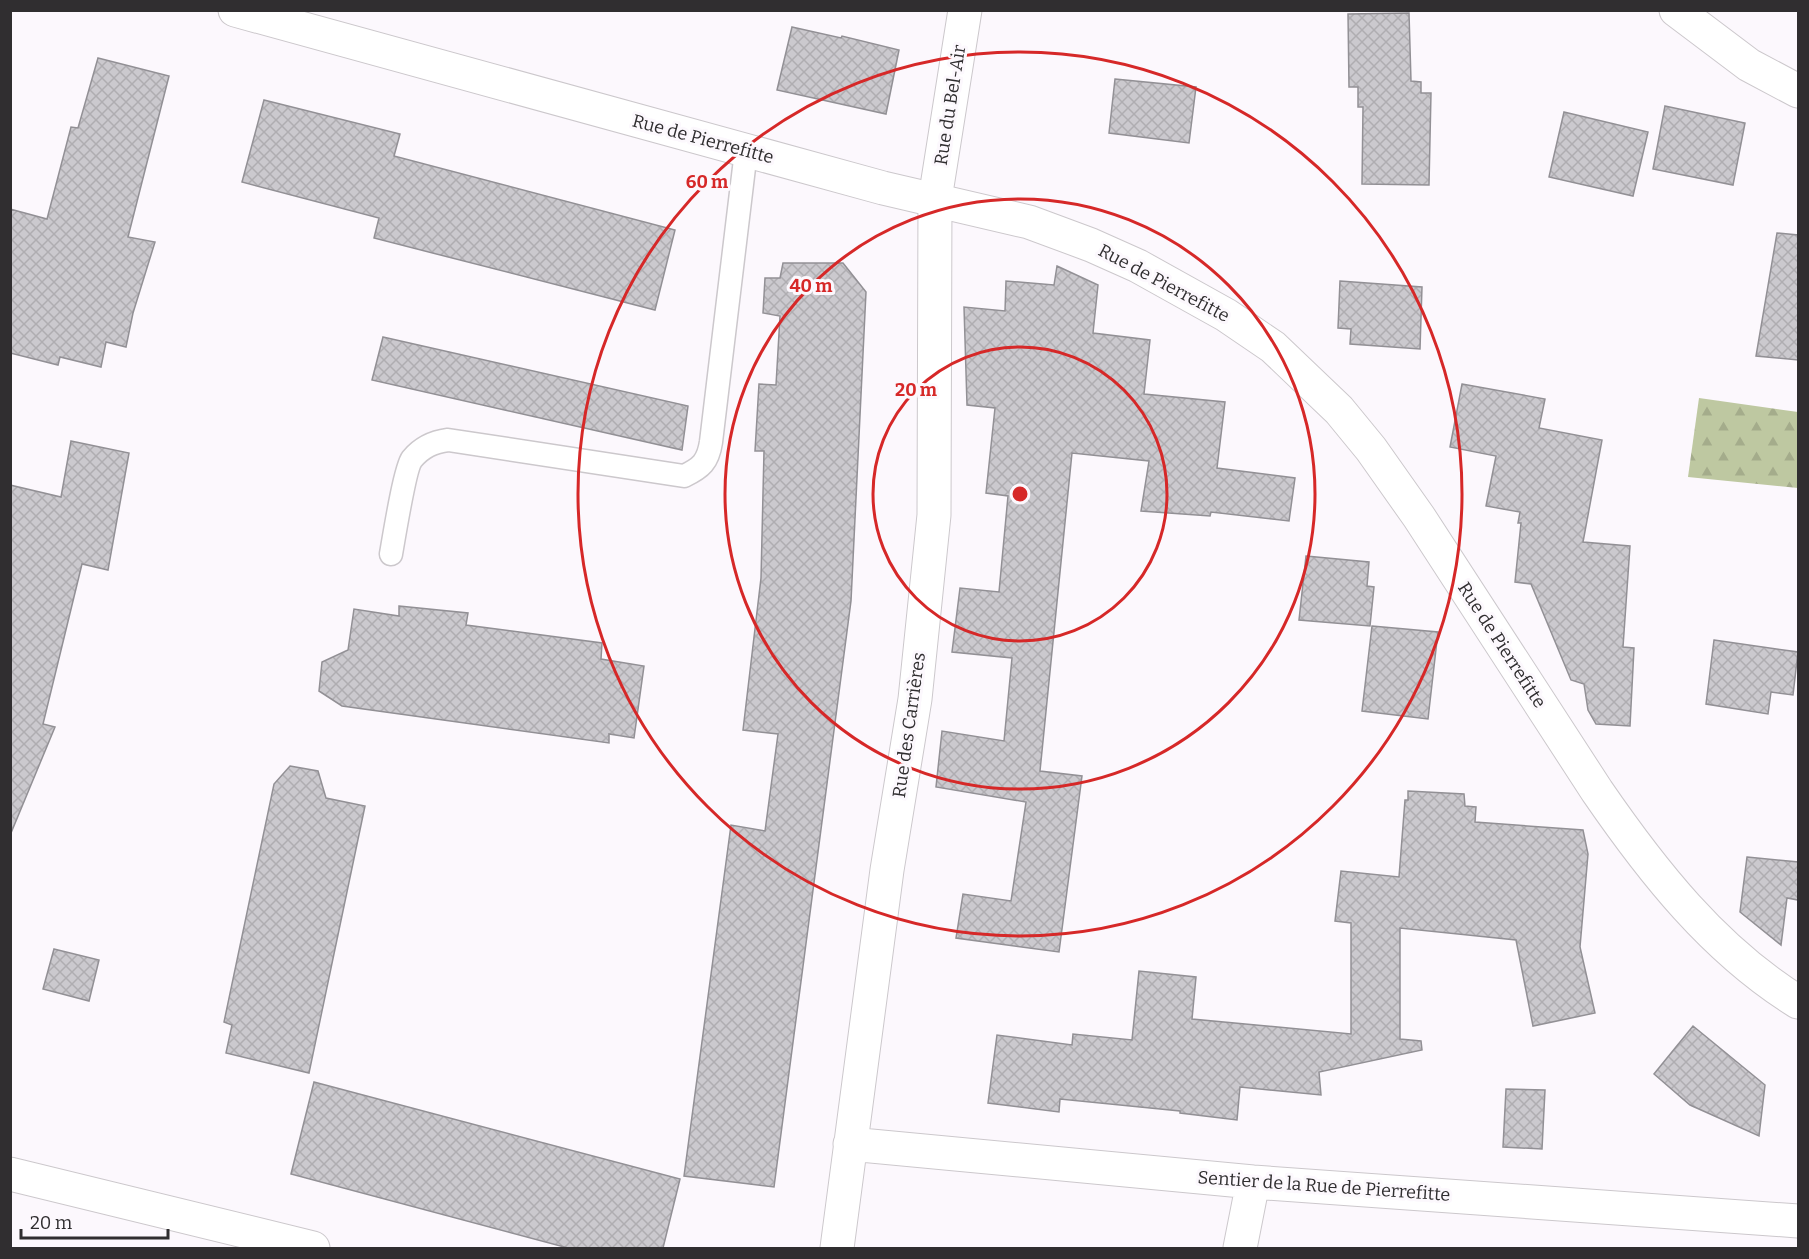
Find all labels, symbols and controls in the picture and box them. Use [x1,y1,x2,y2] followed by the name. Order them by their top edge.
[930,43,970,167] street label: Rue du Bel-Air
[630,110,776,168] street label: Rue de Pierrefitte
[686,171,728,193] text: 60 m
[1095,239,1233,327] street label: Rue de Pierrefitte
[790,275,832,297] text: 40 m
[895,379,937,401] text: 20 m
[1010,484,1030,504] centre of rings
[1453,578,1551,712] street label: Rue de Pierrefitte
[888,651,930,799] street label: Rue des Carrières
[1197,1166,1451,1206] street label: Sentier de la Rue de Pierrefitte
[21,1202,168,1240] scale bar
[30,1212,72,1234] text: 20 m

